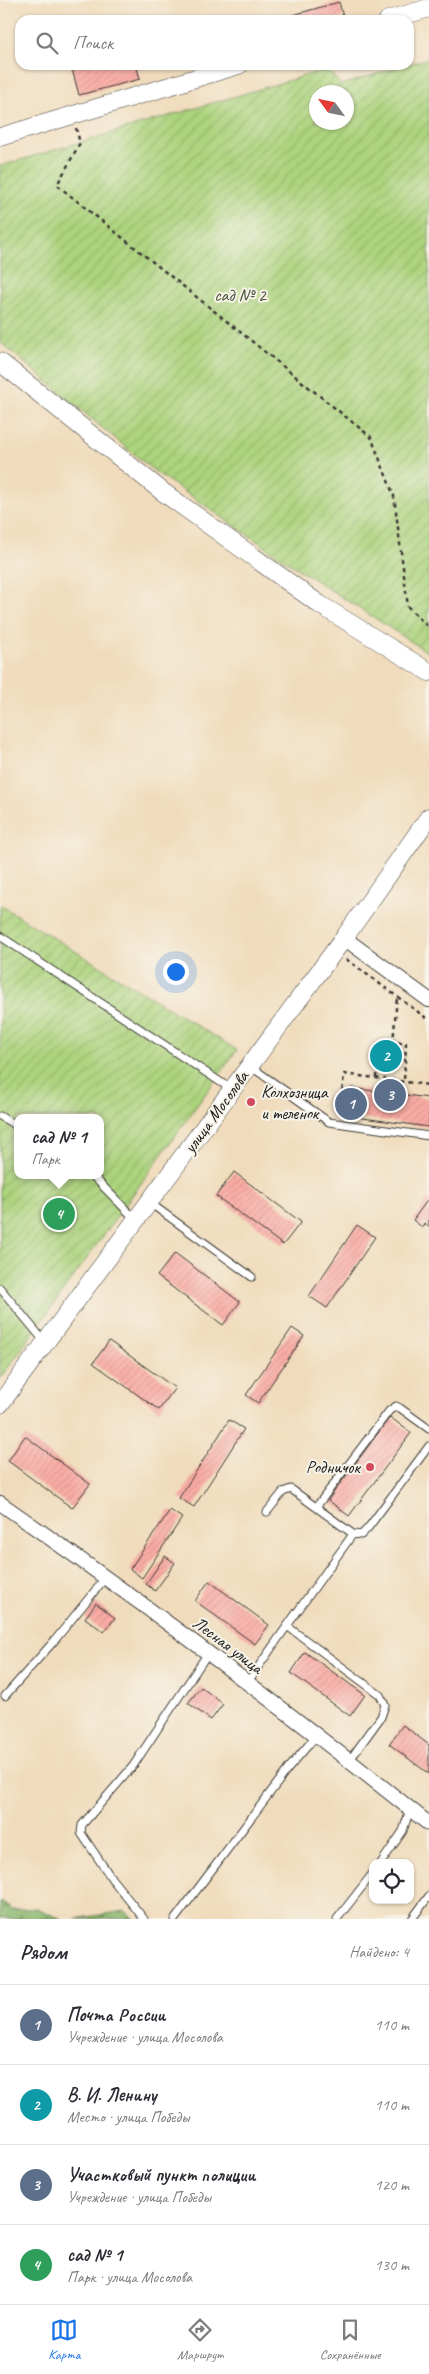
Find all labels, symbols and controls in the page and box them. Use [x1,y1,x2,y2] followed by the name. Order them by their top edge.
[15,15,414,70] search box
[33,29,61,57] icon: search
[73,31,113,55] text: Поиск
[309,85,354,130] north arrow
[214,284,268,306] park label: сад № 2
[163,959,189,985] your location
[370,1037,402,1075] pin: 2
[178,1066,254,1158] street label: улица Мосолова
[374,1076,406,1114] pin: 3
[261,1081,329,1124] place label: Колхозница и теленок
[335,1085,367,1123] pin: 1
[245,1096,257,1108] marker: Колхозница и теленок
[14,1114,104,1179] popup
[31,1125,87,1149] text: сад № 1
[31,1149,60,1169] text: Парк
[43,1195,75,1233] pin: 4
[306,1456,362,1478] place label: Родничок
[364,1461,376,1473] marker: Родничок
[188,1611,269,1680] street label: Лесная улица
[369,1859,414,1904] map controls
[369,1859,414,1904] button: locate
[20,1939,67,1965] text: Рядом
[349,1942,409,1962] text: Найдено: 4
[67,2003,166,2027] text: Почта России
[32,2015,40,2035] text: 1
[375,2015,409,2035] text: 110 m
[67,2027,223,2047] text: Учреждение · улица Мосолова
[67,2083,157,2107] text: В. И. Ленину
[32,2095,40,2115] text: 2
[375,2095,409,2115] text: 110 m
[67,2107,189,2127] text: Место · улица Победы
[67,2163,255,2187] text: Участковый пункт полиции
[32,2175,40,2195] text: 3
[375,2175,409,2195] text: 120 m
[67,2187,211,2207] text: Учреждение · улица Победы
[67,2243,123,2267] text: сад № 1
[32,2255,40,2275] text: 4
[375,2255,409,2275] text: 130 m
[67,2267,192,2287] text: Парк · улица Мосолова
[48,2316,80,2363] tab: Карта
[177,2316,223,2363] tab: Маршрут
[320,2316,381,2363] tab: Сохранённые

